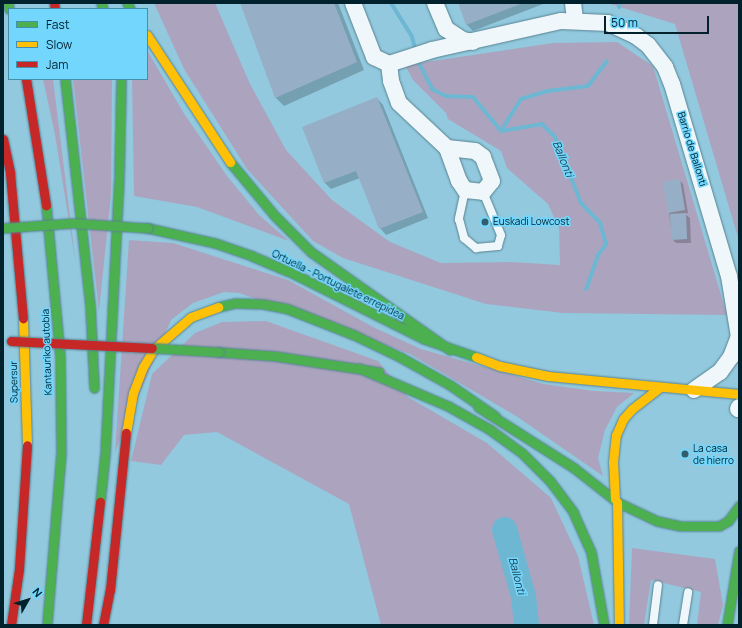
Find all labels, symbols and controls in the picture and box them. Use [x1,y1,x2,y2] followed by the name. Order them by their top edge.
[8,8,148,80] legend
[606,8,711,34] scale bar
[611,14,638,31] text: 50 m
[46,16,70,33] text: Fast
[46,36,72,53] text: Slow
[46,56,68,73] text: Jam
[675,110,709,188] street label: Barrio de Ballonti
[550,139,576,179] water label: Ballonti
[493,216,569,228] place label: Euskadi Lowcost
[480,217,490,227] marker: Euskadi Lowcost
[270,248,406,322] street label: Ortuella - Portugalete errepidea
[39,308,55,396] street label: Kantauriko autobia
[8,361,20,403] street label: Supersur
[693,442,734,466] place label: La casa de hierro
[680,449,690,459] marker: La casa de hierro
[506,556,528,596] water label: Ballonti
[8,580,48,620] north arrow
[29,584,46,600] text: N

